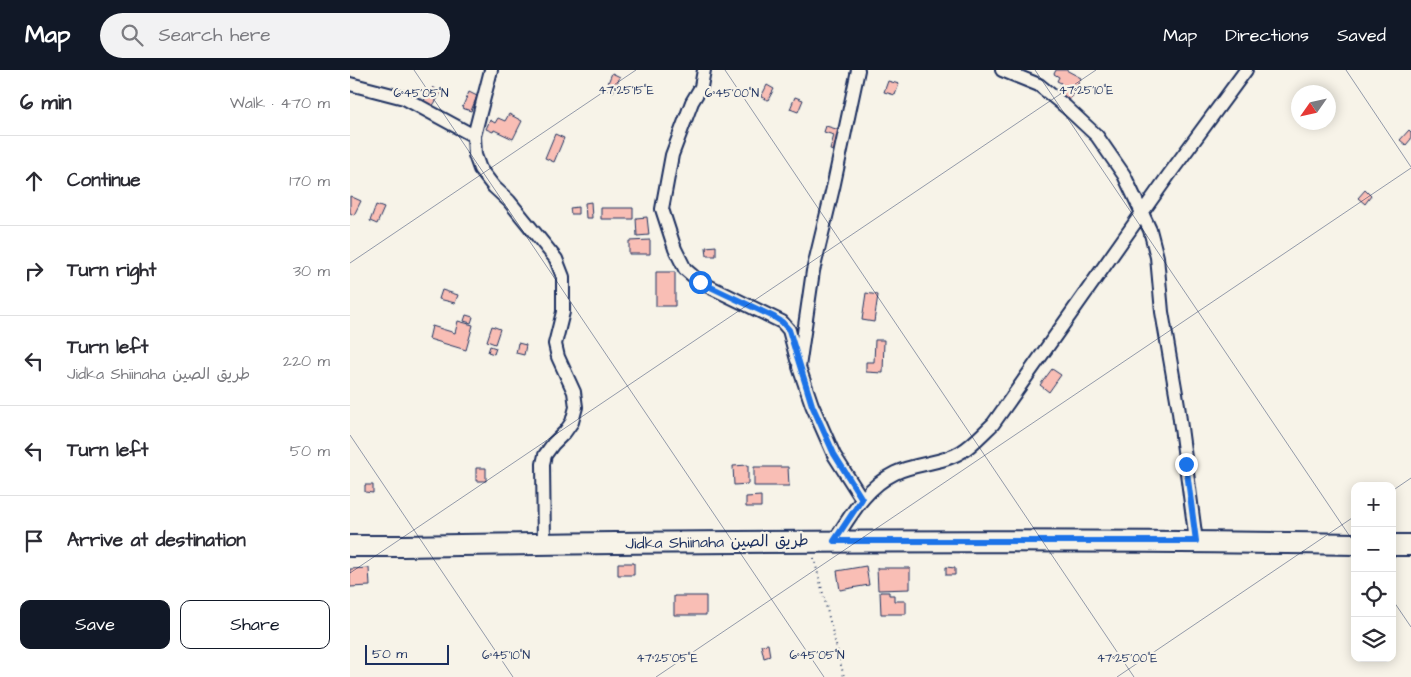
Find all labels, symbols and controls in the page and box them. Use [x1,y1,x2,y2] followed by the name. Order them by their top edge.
[100,13,450,58] search box
[25,18,70,52] text: Map
[118,21,146,49] icon: search
[158,22,271,49] text: Search here
[1163,23,1197,48] text: Map
[1225,23,1309,48] text: Directions
[1337,23,1386,48] text: Saved
[598,82,654,99] text: 47°25'15"E
[1059,82,1113,99] text: 47°25'10"E
[393,85,449,102] text: 6°45'05"N
[705,85,760,102] text: 6°45'00"N
[1291,85,1336,130] north arrow
[20,88,72,117] text: 6 min
[230,92,330,114] text: Walk · 470 m
[20,167,48,195] icon: ahead
[67,167,141,194] text: Continue
[289,170,330,192] text: 170 m
[20,257,48,285] icon: right
[67,257,156,284] text: Turn right
[293,260,330,282] text: 30 m
[689,271,712,294] route start
[67,334,148,361] text: Turn left
[20,347,48,375] icon: left
[283,350,330,372] text: 220 m
[67,363,250,385] text: Jidka Shiinaha طريق الصين
[20,437,48,465] icon: left
[67,437,148,464] text: Turn left
[290,440,330,462] text: 50 m
[1175,453,1198,476] route end
[1351,482,1396,662] map controls
[1351,482,1396,527] button: +
[20,527,48,555] icon: arrive
[67,527,246,554] text: Arrive at destination
[1351,527,1396,572] button: −
[625,529,809,555] street label: Jidka Shiinaha طريق الصين
[1351,572,1396,617] button: locate
[20,600,170,649] button: Save
[180,600,330,649] button: Share
[1351,617,1396,662] button: layers
[365,642,449,665] scale bar
[372,644,407,664] text: 50 m
[482,647,531,664] text: 6°45'10"N
[789,647,845,664] text: 6°45'05"N
[636,650,698,667] text: 47°25'05"E
[1097,650,1157,667] text: 47°25'00"E

